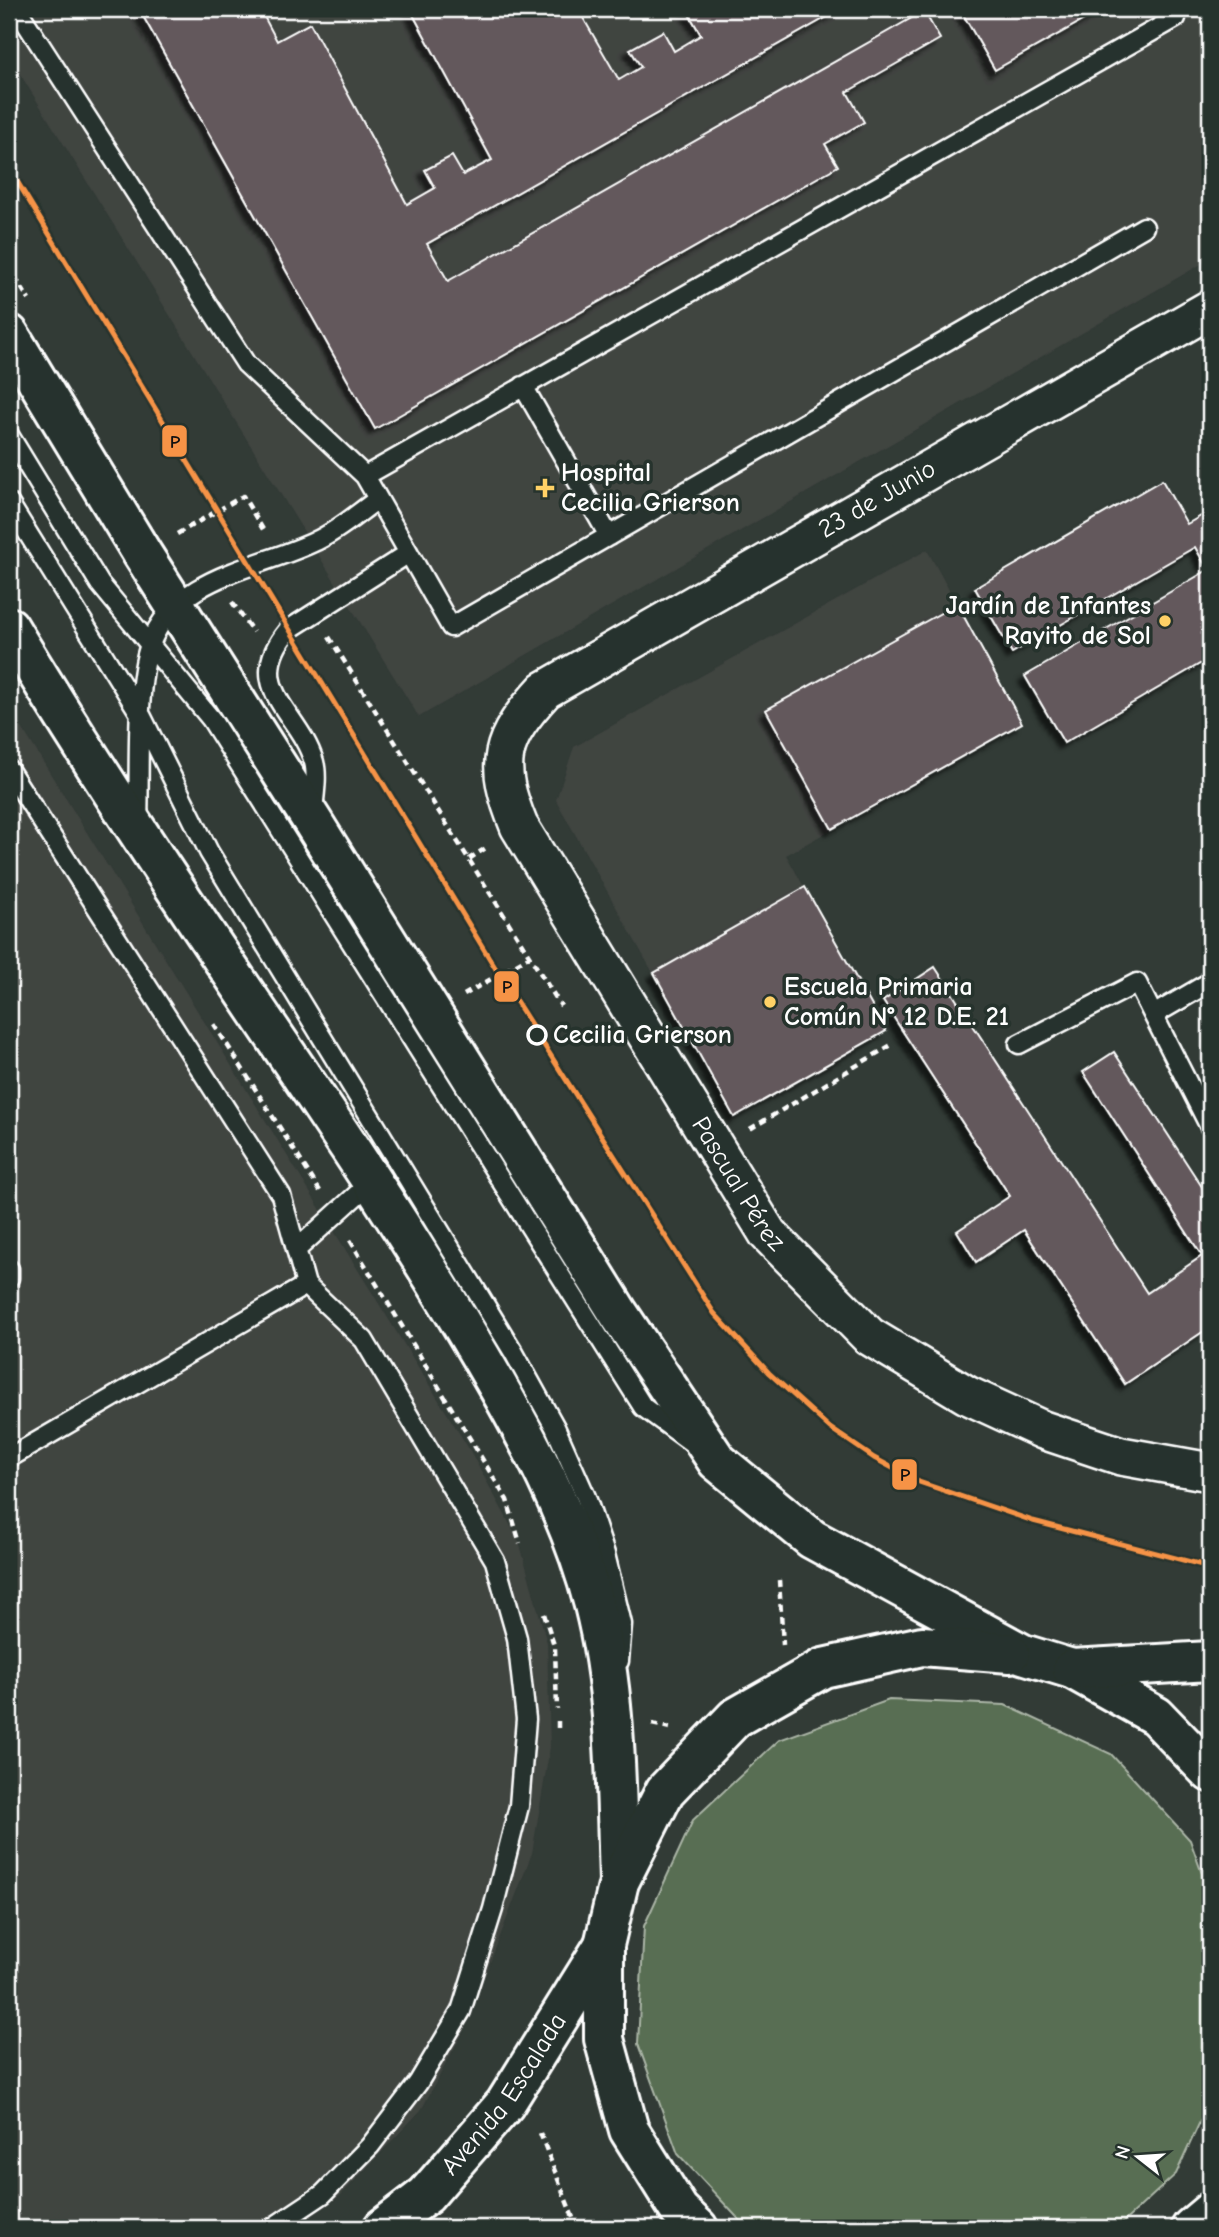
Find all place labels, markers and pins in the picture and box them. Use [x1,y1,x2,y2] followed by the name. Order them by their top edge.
[561,458,740,518] place label: Hospital Cecilia Grierson
[535,478,555,498] marker: Hospital Cecilia Grierson
[945,591,1151,651] place label: Jardín de Infantes Rayito de Sol
[1157,613,1173,629] marker: Jardín de Infantes Rayito de Sol
[784,972,1009,1032] place label: Escuela Primaria Común N° 12 D.E. 21
[762,994,778,1010] marker: Escuela Primaria Común N° 12 D.E. 21
[553,1020,732,1050] place label: Cecilia Grierson
[527,1025,547,1045] marker: Cecilia Grierson

